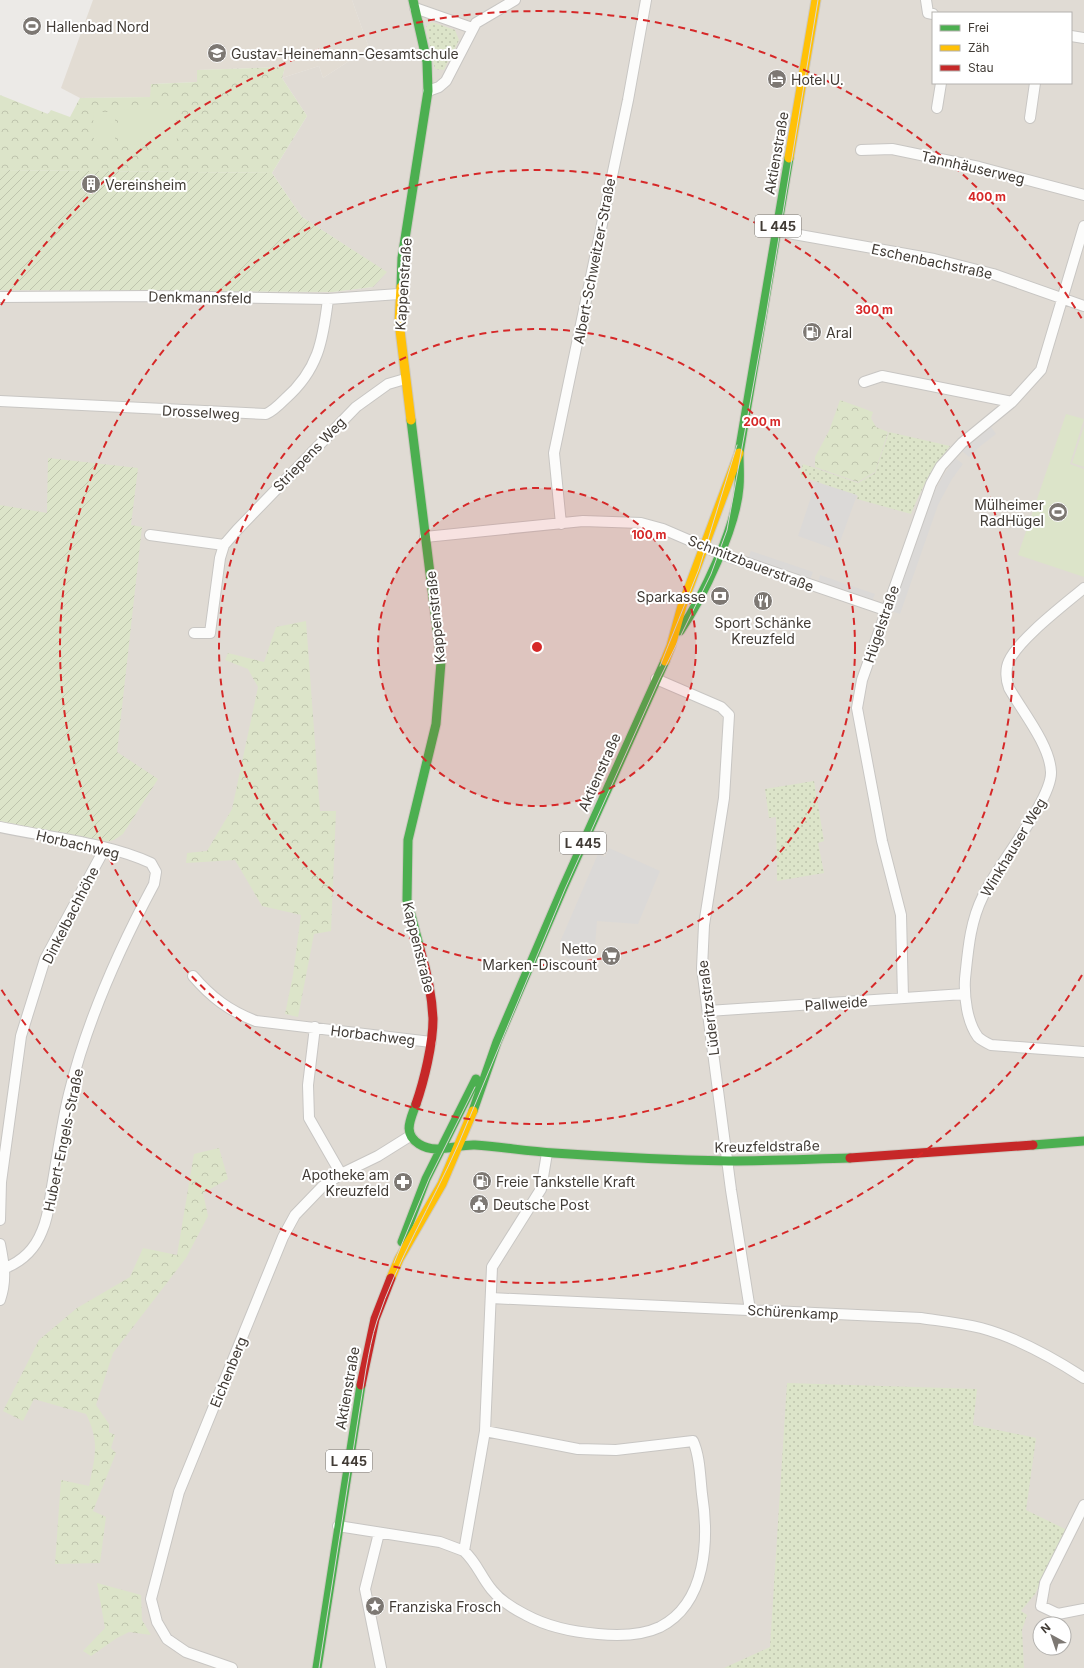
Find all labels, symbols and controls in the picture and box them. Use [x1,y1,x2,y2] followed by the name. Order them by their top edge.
[932,12,1072,84] legend
[21,15,43,37] sports icon: Hallenbad Nord
[46,18,149,35] place label: Hallenbad Nord
[968,20,989,35] text: Frei
[968,40,989,55] text: Zäh
[206,42,228,64] school or university icon: Gustav-Heinemann-Gesamtschule
[231,45,459,62] place label: Gustav-Heinemann-Gesamtschule
[968,60,994,75] text: Stau
[766,68,788,90] hotel icon: Hotel U.
[791,71,844,88] place label: Hotel U.
[760,110,792,196] street label: Aktienstraße
[920,147,1026,187] street label: Tannhäuserweg
[80,173,102,195] building icon: Vereinsheim
[105,176,186,193] place label: Vereinsheim
[570,176,618,346] street label: Albert-Schweitzer-Straße
[968,189,1006,204] text: 400 m
[755,215,801,237] road number: L 445
[391,237,415,331] street label: Kappenstraße
[870,240,994,282] street label: Eschenbachstraße
[148,288,252,306] street label: Denkmannsfeld
[855,302,893,317] text: 300 m
[801,321,823,343] fuel station icon: Aral
[826,324,852,341] place label: Aral
[162,401,240,423] street label: Drosselweg
[269,413,349,495] street label: Striepens Weg
[743,414,781,429] text: 200 m
[974,496,1044,529] place label: Mülheimer RadHügel
[1047,501,1069,523] sports icon: Mülheimer RadHügel
[631,527,667,542] text: 100 m
[686,531,816,595] street label: Schmitzbauerstraße
[422,570,448,664] street label: Kappenstraße
[860,583,902,665] street label: Hügelstraße
[709,585,731,607] bank icon: Sparkasse
[636,588,706,605] place label: Sparkasse
[752,590,774,612] restaurant icon: Sport Schänke Kreuzfeld
[715,614,811,647] place label: Sport Schänke Kreuzfeld
[530,640,544,654] centre of rings
[574,730,624,814] street label: Aktienstraße
[977,795,1049,899] street label: Winkhauser Weg
[35,826,121,862] street label: Horbachweg
[560,832,606,854] road number: L 445
[38,864,102,966] street label: Dinkelbachhöhe
[400,900,438,994] street label: Kappenstraße
[482,940,597,973] place label: Netto Marken-Discount
[600,945,622,967] supermarket icon: Netto Marken-Discount
[694,959,722,1057] street label: Lüderitzstraße
[804,992,868,1014] street label: Pallweide
[330,1021,416,1049] street label: Horbachweg
[40,1067,86,1213] street label: Hubert-Engels-Straße
[714,1137,820,1155] street label: Kreuzfeldstraße
[302,1166,389,1199] place label: Apotheke am Kreuzfeld
[471,1170,493,1192] fuel station icon: Freie Tankstelle Kraft
[392,1171,414,1193] pharmacy icon: Apotheke am Kreuzfeld
[496,1173,635,1190] place label: Freie Tankstelle Kraft
[468,1193,490,1215] public building icon: Deutsche Post
[493,1196,589,1213] place label: Deutsche Post
[747,1301,839,1323] street label: Schürenkamp
[206,1334,250,1410] street label: Eichenberg
[331,1345,363,1431] street label: Aktienstraße
[326,1450,372,1472] road number: L 445
[364,1595,386,1617] place icon: Franziska Frosch
[389,1598,501,1615] place label: Franziska Frosch
[1032,1616,1072,1656] north arrow
[1038,1620,1053,1636] text: N

